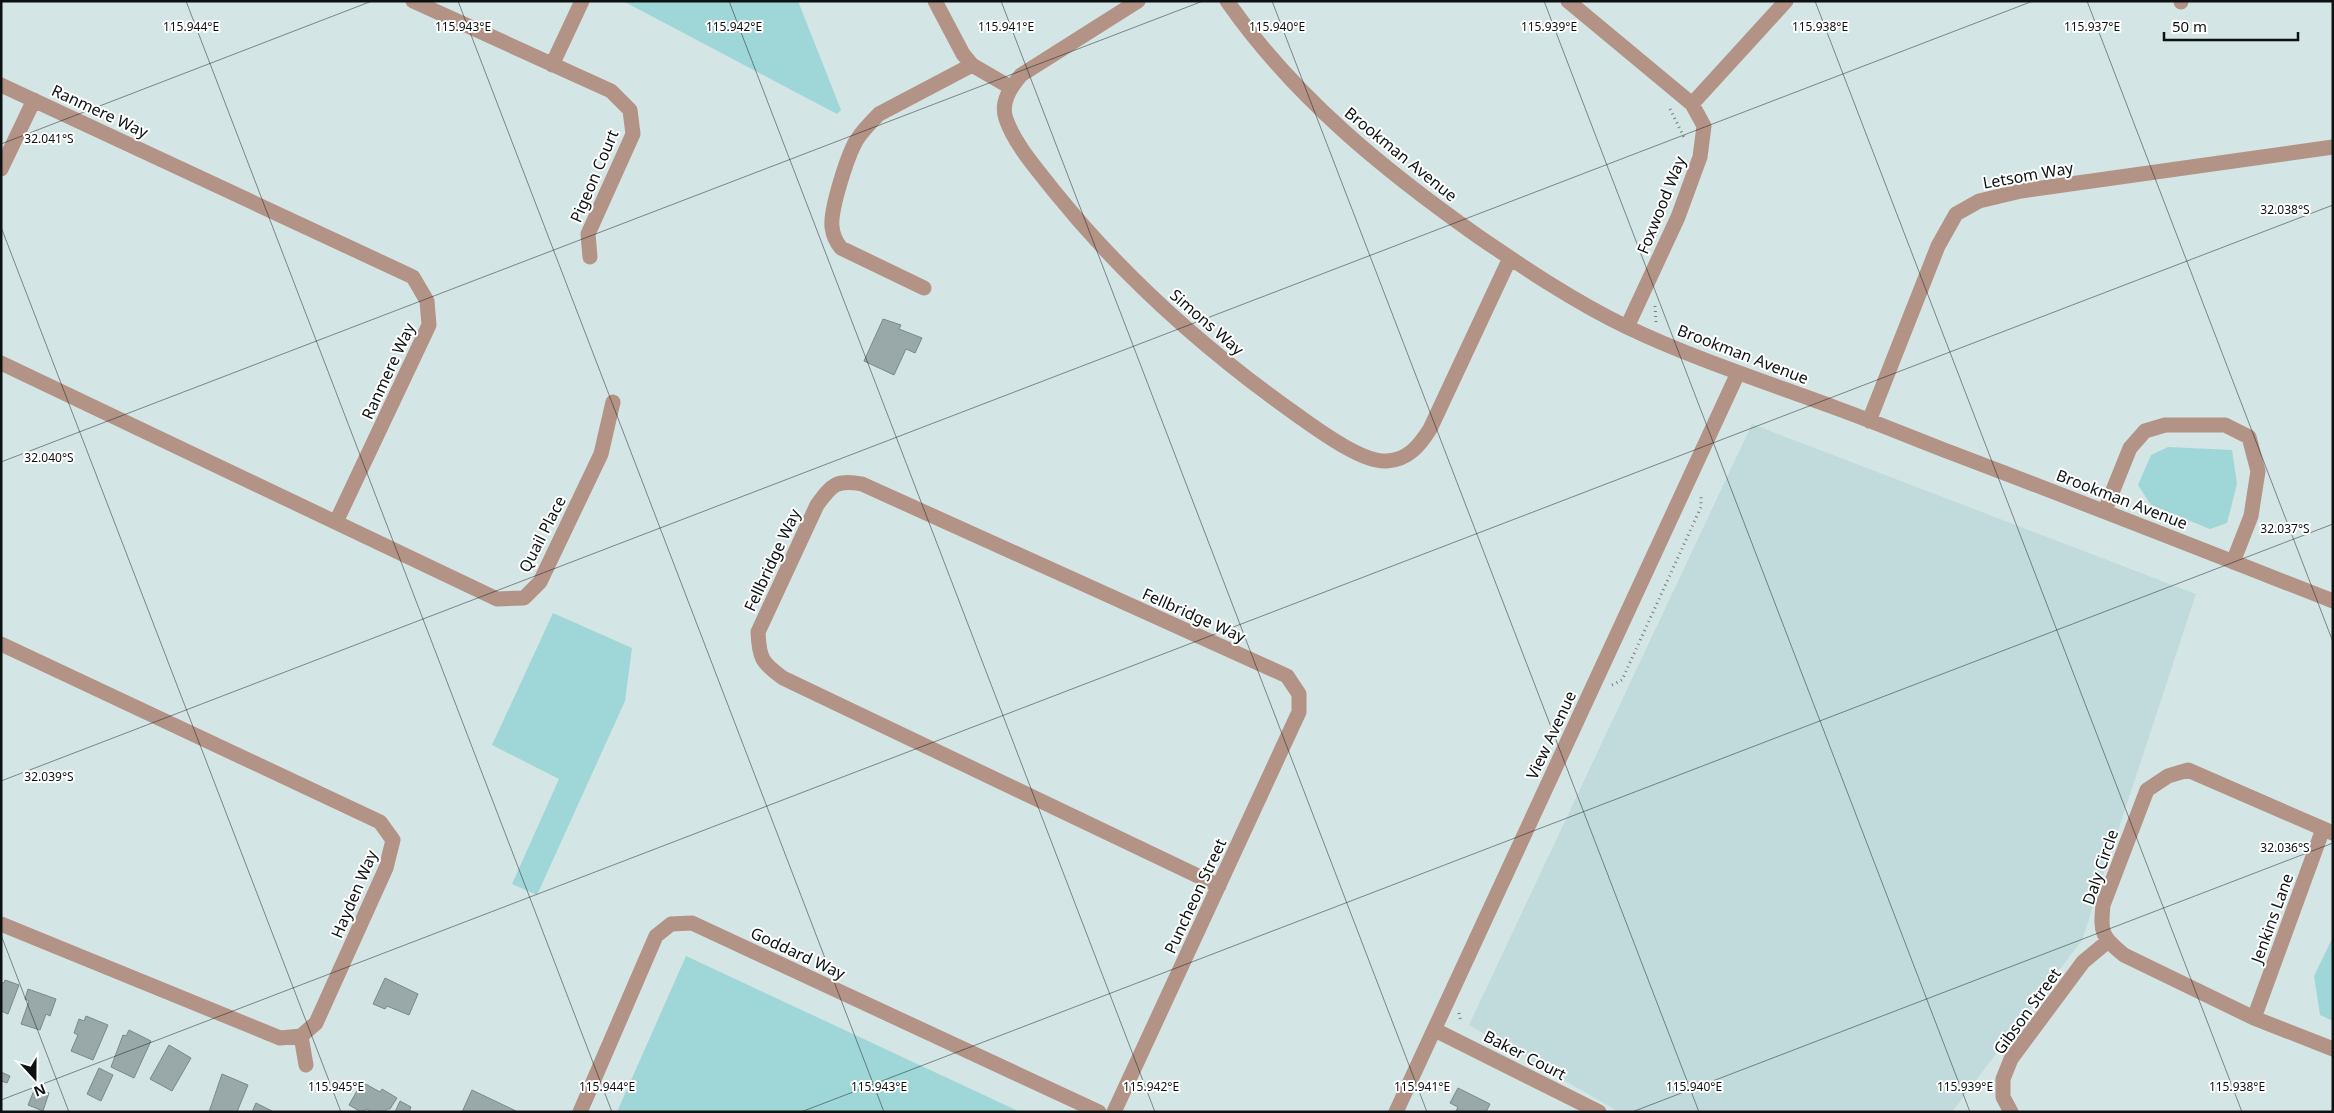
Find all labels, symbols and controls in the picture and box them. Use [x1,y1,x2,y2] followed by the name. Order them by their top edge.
[2164,10,2298,42] scale bar
[2172,16,2207,36] text: 50 m
[163,18,219,35] text: 115.944°E
[435,18,491,35] text: 115.943°E
[706,18,762,35] text: 115.942°E
[978,18,1034,35] text: 115.941°E
[1249,18,1305,35] text: 115.940°E
[1521,18,1577,35] text: 115.939°E
[1792,18,1848,35] text: 115.938°E
[2064,18,2120,35] text: 115.937°E
[48,79,153,143] street label: Ranmere Way
[1340,102,1462,206] street label: Brookman Avenue
[565,126,623,226] street label: Pigeon Court
[24,130,74,147] text: 32.041°S
[1631,152,1691,257] street label: Foxwood Way
[1981,156,2076,194] street label: Letsom Way
[2260,201,2310,218] text: 32.038°S
[1165,284,1249,361] street label: Simons Way
[356,318,420,423] street label: Ranmere Way
[1674,319,1812,389] street label: Brookman Avenue
[24,449,74,466] text: 32.040°S
[2053,464,2191,534] street label: Brookman Avenue
[513,492,571,576] street label: Quail Place
[739,504,806,615] street label: Fellbridge Way
[2260,520,2310,537] text: 32.037°S
[1139,582,1250,648] street label: Fellbridge Way
[1521,687,1581,783] street label: View Avenue
[24,768,74,785] text: 32.039°S
[2077,826,2123,908] street label: Daly Circle
[1159,835,1231,957] street label: Puncheon Street
[2260,839,2310,856] text: 32.036°S
[326,846,383,941] street label: Hayden Way
[2245,870,2298,968] street label: Jenkins Lane
[747,921,850,985] street label: Goddard Way
[1988,963,2066,1059] street label: Gibson Street
[1480,1025,1570,1085] street label: Baker Court
[10,1053,60,1103] north arrow
[308,1078,364,1095] text: 115.945°E
[579,1078,635,1095] text: 115.944°E
[851,1078,907,1095] text: 115.943°E
[1123,1078,1179,1095] text: 115.942°E
[1394,1078,1450,1095] text: 115.941°E
[1666,1078,1722,1095] text: 115.940°E
[1937,1078,1993,1095] text: 115.939°E
[2209,1078,2265,1095] text: 115.938°E
[31,1080,49,1102] text: N

